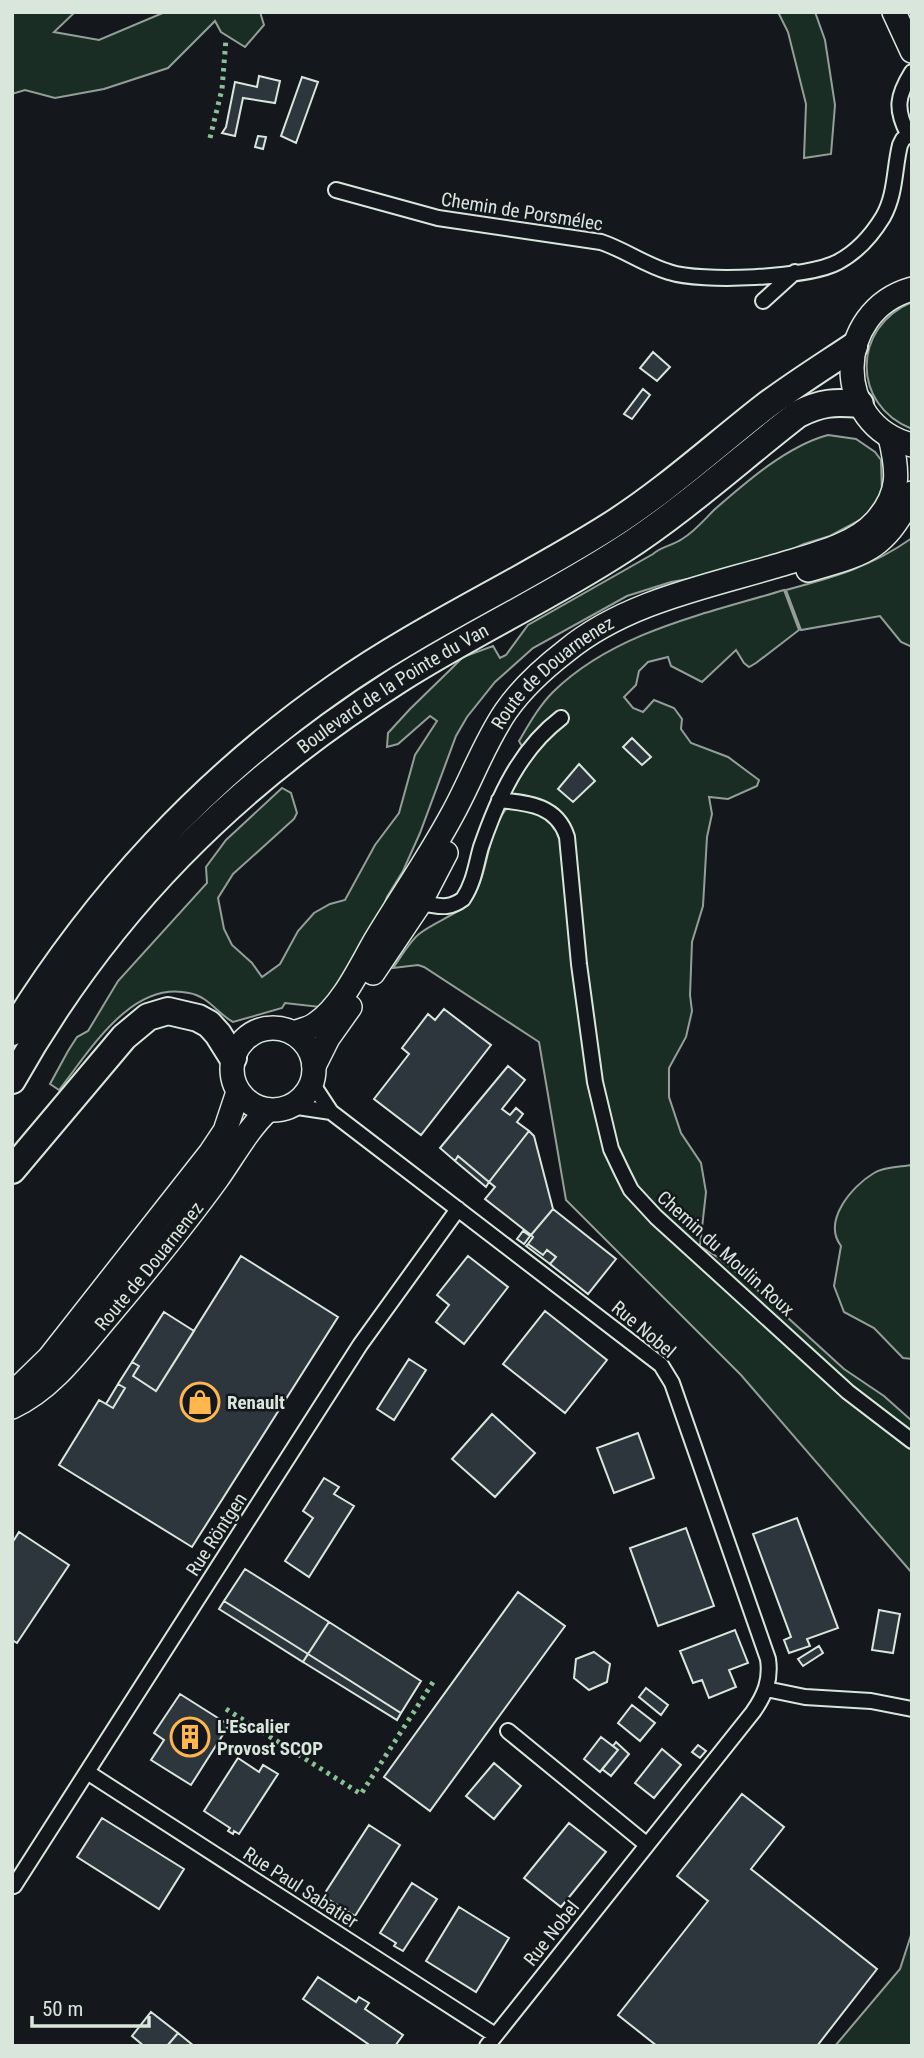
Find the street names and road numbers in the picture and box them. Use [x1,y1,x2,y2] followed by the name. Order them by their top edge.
[439,187,605,236] street label: Chemin de Porsmélec
[486,611,618,733] street label: Route de Douarnenez
[293,619,493,759] street label: Boulevard de la Pointe du Van
[652,1186,799,1321] street label: Chemin du Moulin Roux
[90,1197,208,1335] street label: Route de Douarnenez
[607,1296,680,1363] street label: Rue Nobel
[181,1488,252,1580] street label: Rue Röntgen
[239,1842,363,1933] street label: Rue Paul Sabatier
[519,1896,584,1971] street label: Rue Nobel

